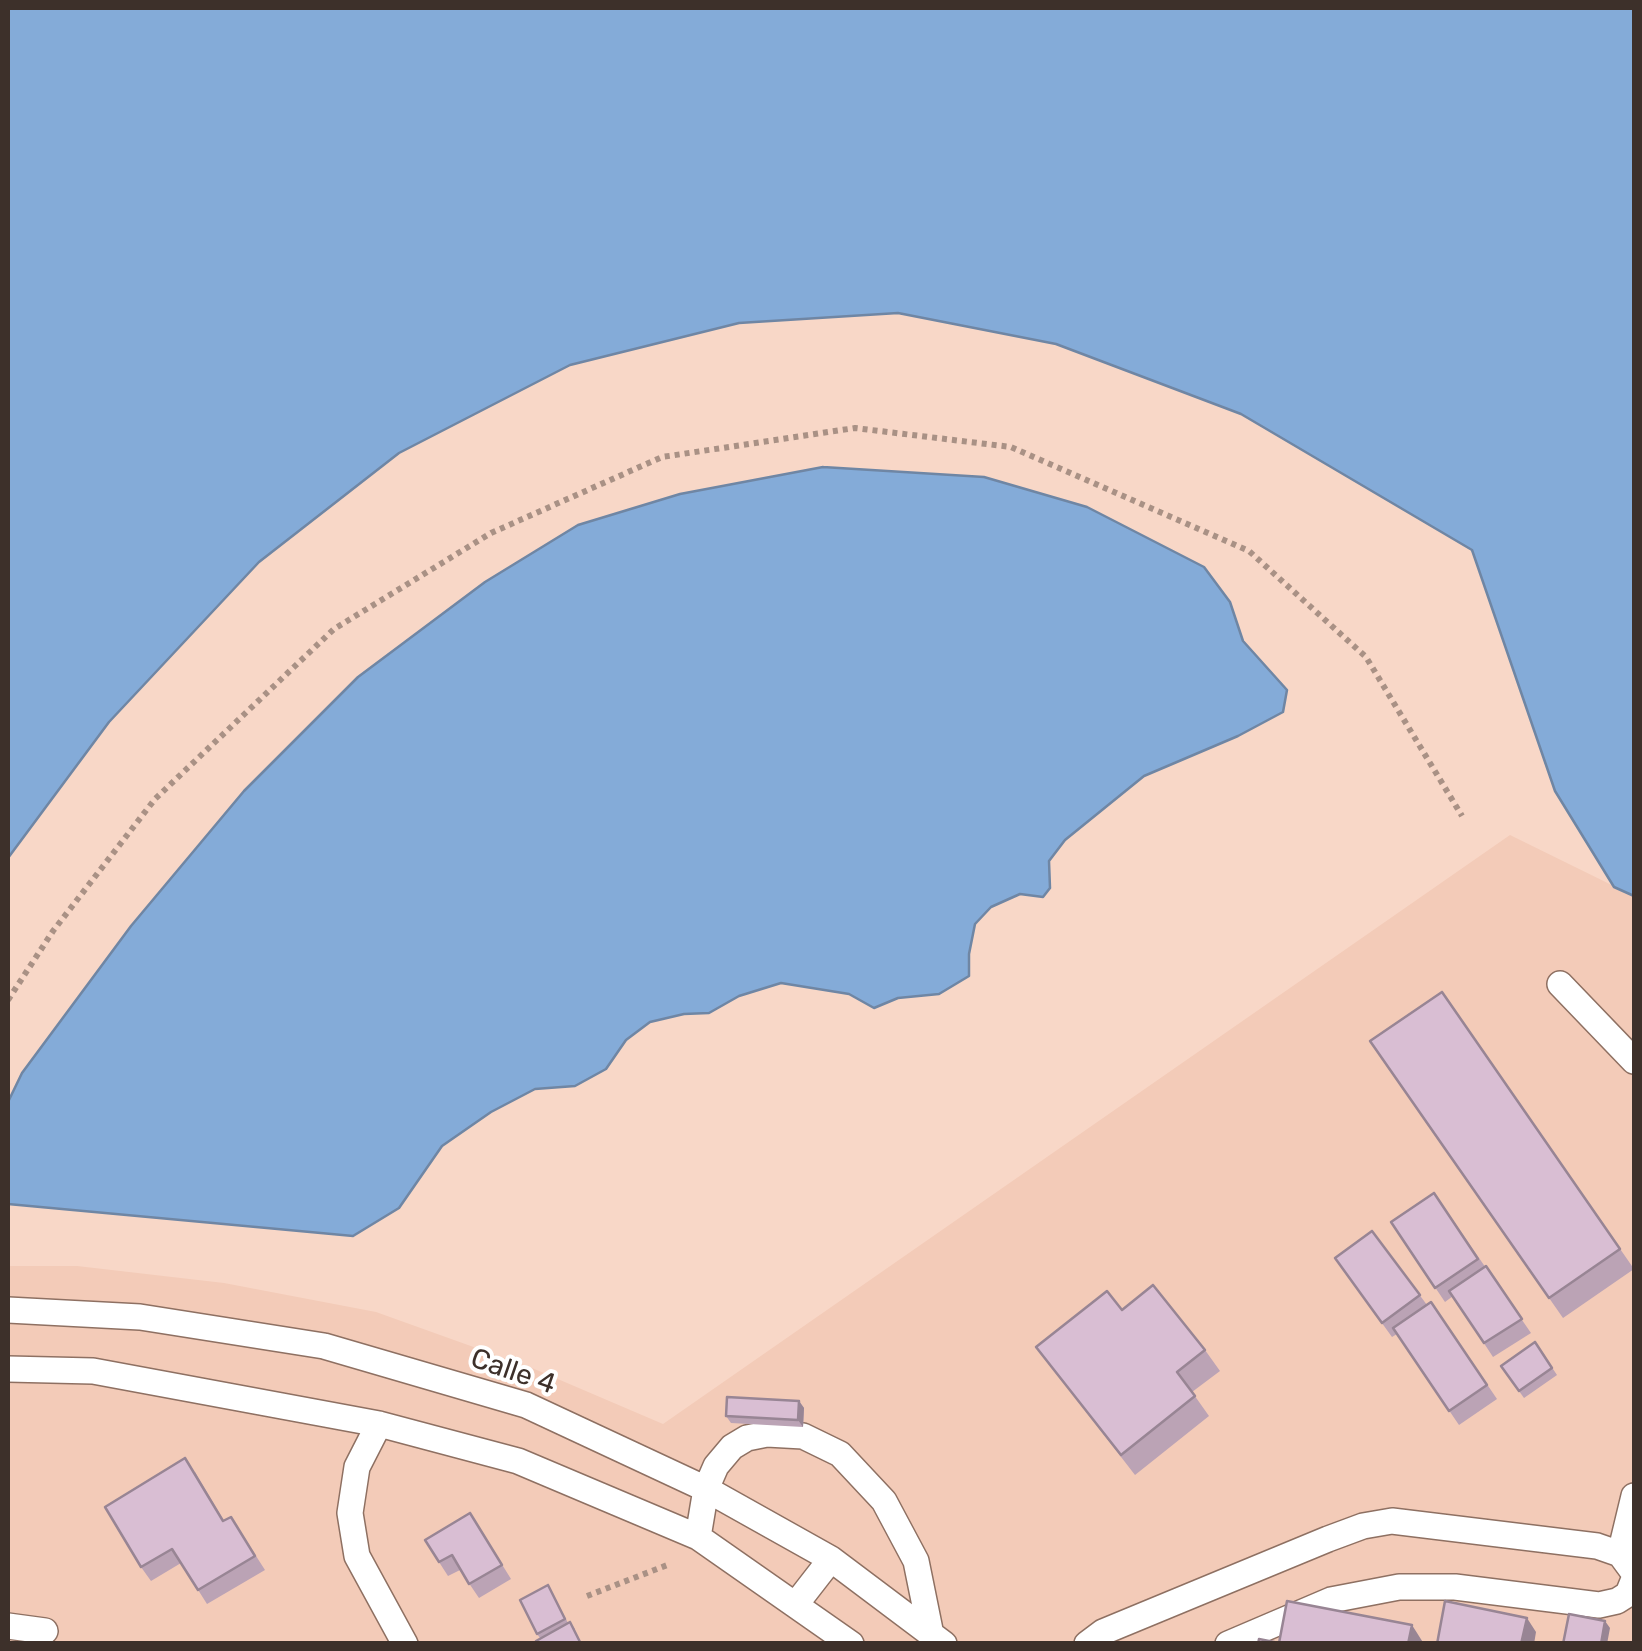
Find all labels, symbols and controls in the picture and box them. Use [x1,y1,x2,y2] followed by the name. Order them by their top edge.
[466,1342,560,1402] street label: Calle 4

